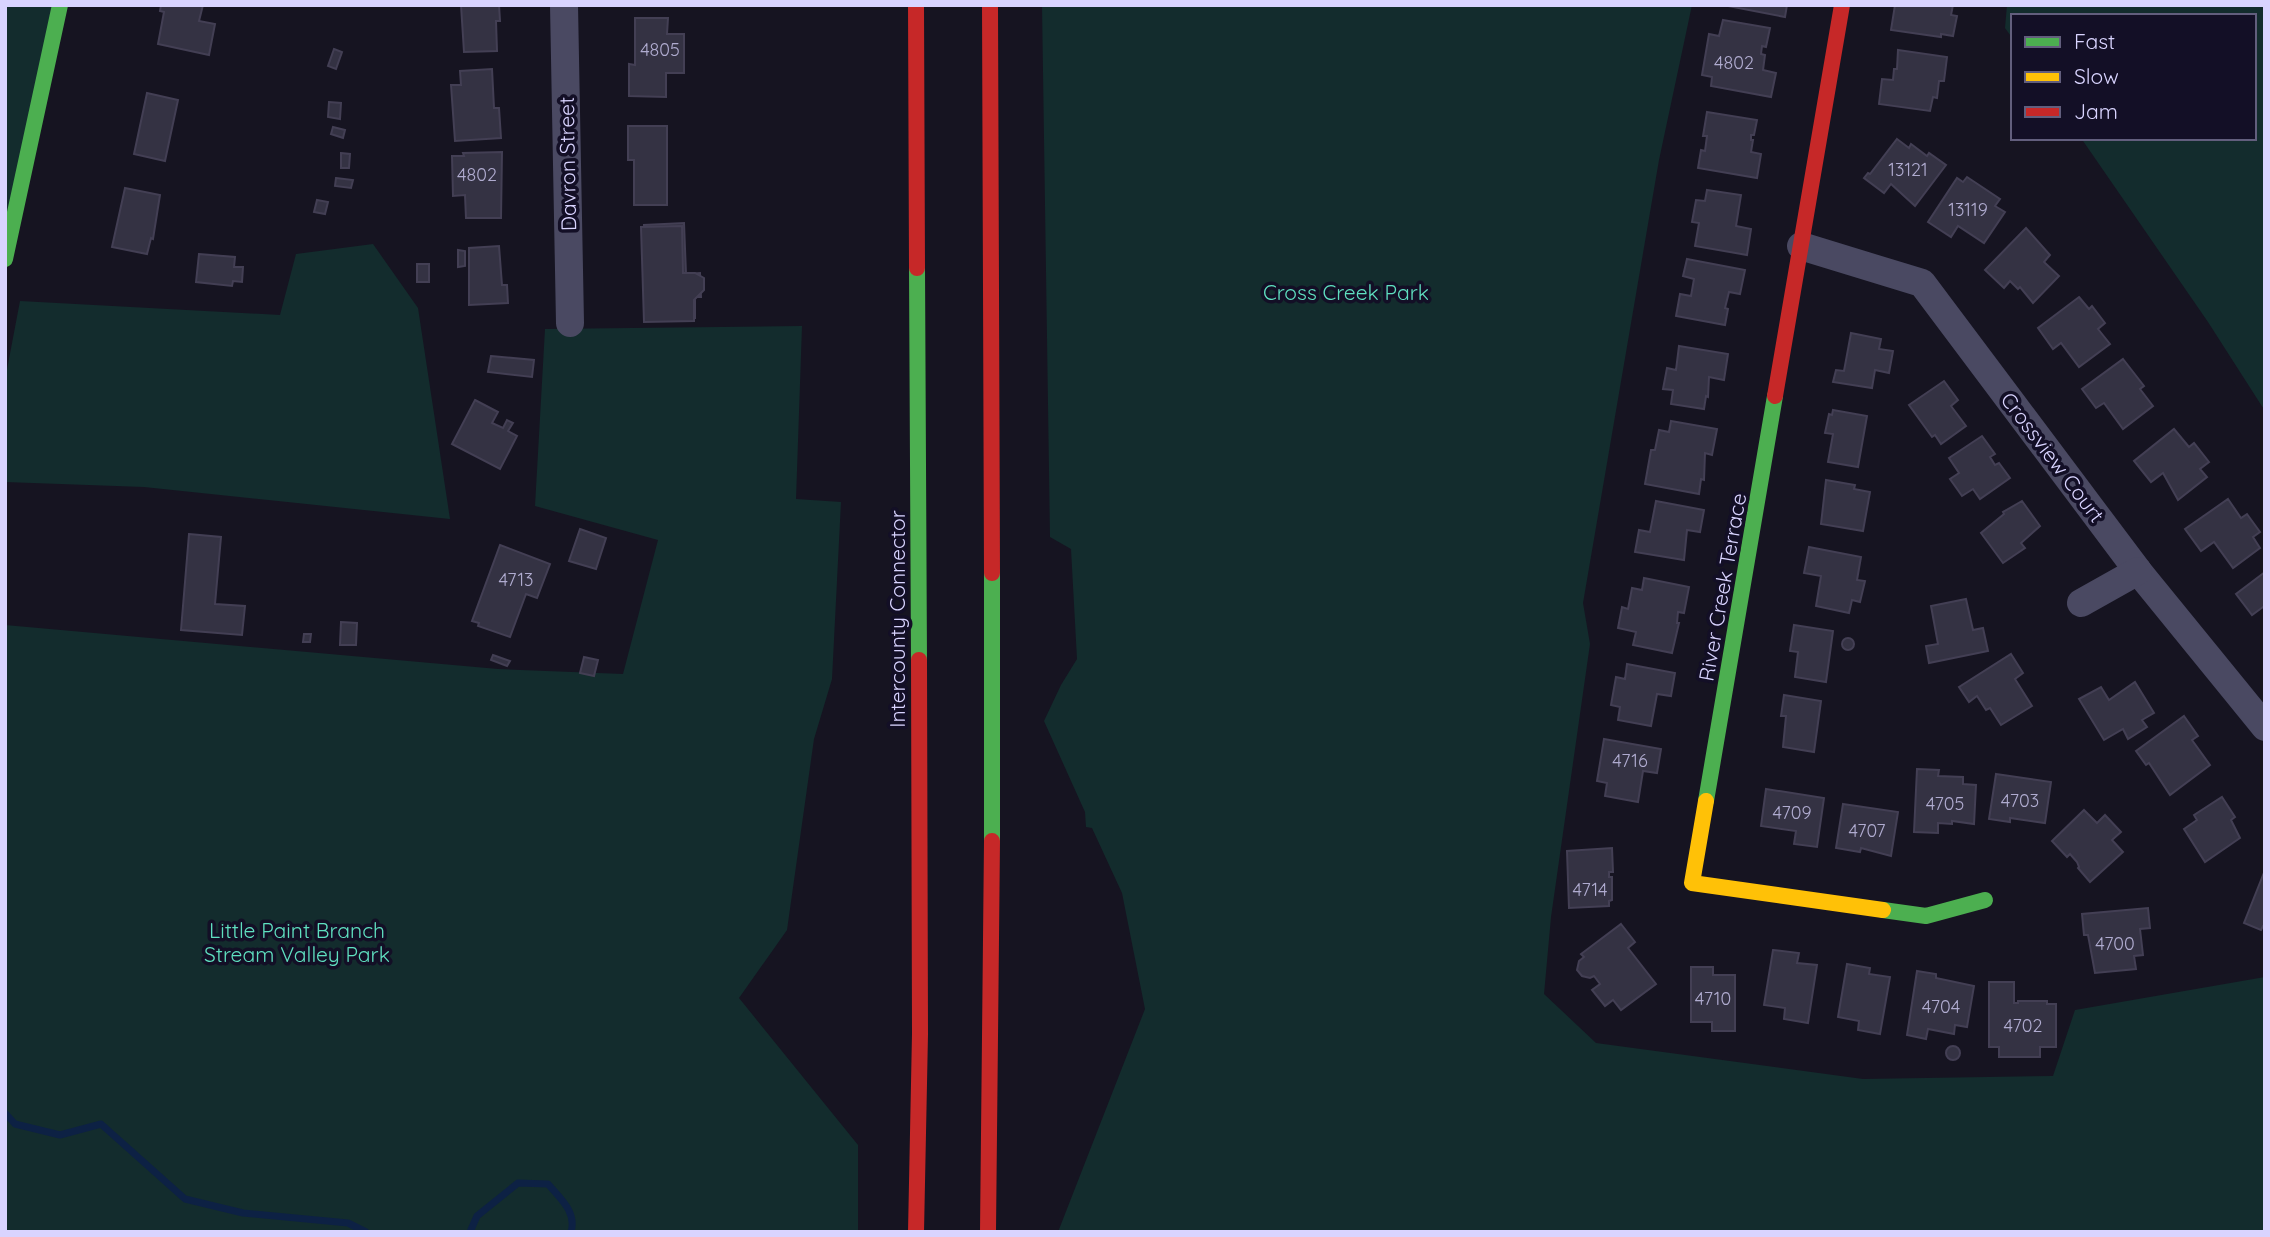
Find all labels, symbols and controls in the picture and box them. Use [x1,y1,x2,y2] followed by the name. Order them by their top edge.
[2011,14,2256,140] legend
[2074,28,2115,54] text: Fast
[640,38,680,61] house number: 4805
[1714,51,1754,74] house number: 4802
[2074,63,2119,89] text: Slow
[553,97,581,231] street label: Davron Street
[2074,98,2118,124] text: Jam
[1888,158,1928,181] house number: 13121
[457,163,497,186] house number: 4802
[1948,198,1988,221] house number: 13119
[1263,279,1429,305] park label: Cross Creek Park
[1996,387,2110,527] street label: Crossview Court
[1693,491,1751,683] street label: River Creek Terrace
[884,510,910,728] street label: Intercounty Connector
[498,568,534,591] house number: 4713
[1612,749,1648,772] house number: 4716
[2001,789,2039,812] house number: 4703
[1926,792,1964,815] house number: 4705
[1773,801,1811,824] house number: 4709
[1848,819,1886,842] house number: 4707
[1573,878,1607,901] house number: 4714
[204,917,390,967] park label: Little Paint Branch Stream Valley Park
[2095,932,2135,955] house number: 4700
[1695,987,1731,1010] house number: 4710
[1922,995,1960,1018] house number: 4704
[2004,1014,2042,1037] house number: 4702

